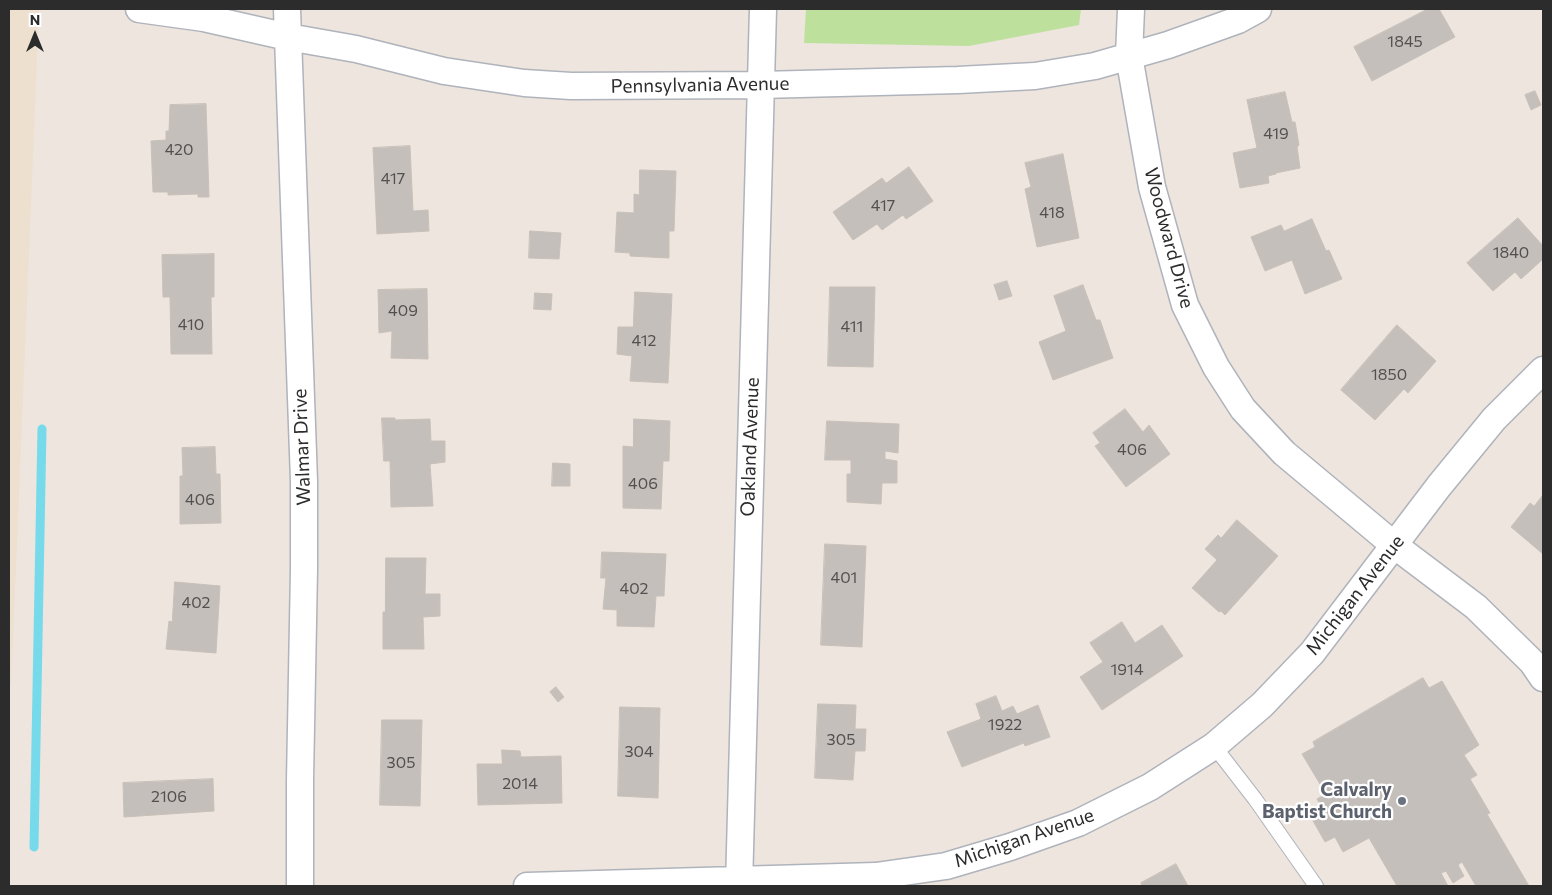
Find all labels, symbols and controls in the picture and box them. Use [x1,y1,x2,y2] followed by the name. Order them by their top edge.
[10,10,60,60] north arrow
[30,11,40,28] text: N
[1387,32,1423,52] house number: 1845
[610,72,790,98] street label: Pennsylvania Avenue
[1263,124,1289,144] house number: 419
[165,140,193,160] house number: 420
[1139,165,1199,311] street label: Woodward Drive
[381,169,405,189] house number: 417
[871,196,895,216] house number: 417
[1039,203,1065,223] house number: 418
[1493,243,1529,263] house number: 1840
[388,301,418,321] house number: 409
[178,315,204,335] house number: 410
[841,317,863,337] house number: 411
[632,331,656,351] house number: 412
[1371,365,1407,385] house number: 1850
[736,377,764,517] street label: Oakland Avenue
[289,388,315,506] street label: Walmar Drive
[1117,440,1147,460] house number: 406
[628,474,658,494] house number: 406
[185,490,215,510] house number: 406
[1301,530,1409,660] street label: Michigan Avenue
[831,568,857,588] house number: 401
[620,579,648,599] house number: 402
[182,593,210,613] house number: 402
[1111,660,1143,680] house number: 1914
[988,715,1022,735] house number: 1922
[827,730,855,750] house number: 305
[624,742,654,762] house number: 304
[387,753,415,773] house number: 305
[502,774,538,794] house number: 2014
[1262,779,1392,823] place label: Calvalry Baptist Church
[151,787,187,807] house number: 2106
[1396,795,1408,807] marker: Calvalry Baptist Church
[951,803,1097,873] street label: Michigan Avenue

